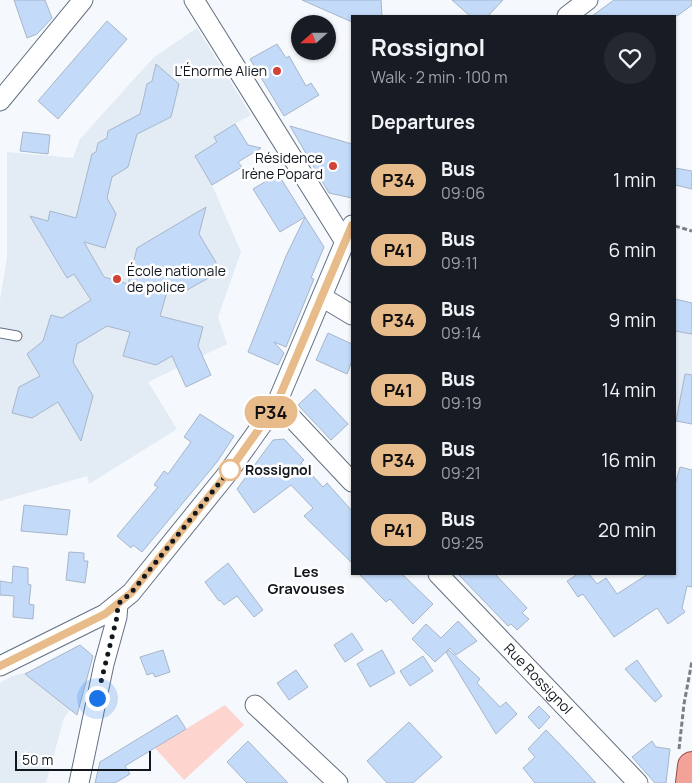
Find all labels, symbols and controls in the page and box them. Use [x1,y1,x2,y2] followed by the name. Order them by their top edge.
[291,15,336,60] north arrow
[291,15,336,60] map controls
[371,30,485,63] text: Rossignol
[604,32,656,84] button: heart
[174,61,267,80] place label: L'Énorme Alien
[271,65,283,77] marker: L'Énorme Alien
[371,66,508,88] text: Walk · 2 min · 100 m
[371,109,475,135] text: Departures
[242,148,323,183] place label: Résidence Irène Popard
[441,156,475,182] text: Bus
[327,160,339,172] marker: Résidence Irène Popard
[613,167,656,193] text: 1 min
[382,168,415,192] text: P34
[441,182,485,204] text: 09:06
[441,226,475,252] text: Bus
[609,237,656,263] text: 6 min
[384,238,413,262] text: P41
[441,252,478,274] text: 09:11
[127,261,226,296] place label: École nationale de police
[111,273,123,285] marker: École nationale de police
[441,296,475,322] text: Bus
[609,307,656,333] text: 9 min
[382,308,415,332] text: P34
[441,322,481,344] text: 09:14
[441,366,475,392] text: Bus
[602,377,656,403] text: 14 min
[384,378,413,402] text: P41
[441,392,482,414] text: 09:19
[242,396,300,428] line badge: P34
[255,400,287,424] text: P34
[441,436,475,462] text: Bus
[601,447,656,473] text: 16 min
[382,448,415,472] text: P34
[219,459,241,481] marker: Rossignol
[245,460,312,479] place label: Rossignol
[441,462,481,484] text: 09:21
[441,506,475,532] text: Bus
[598,517,656,543] text: 20 min
[384,518,413,542] text: P41
[441,532,484,554] text: 09:25
[267,561,345,599] district label: Les Gravouses
[500,639,577,718] street label: Rue Rossignol
[85,686,110,711] your location
[15,748,151,771] scale bar
[22,750,53,769] text: 50 m

